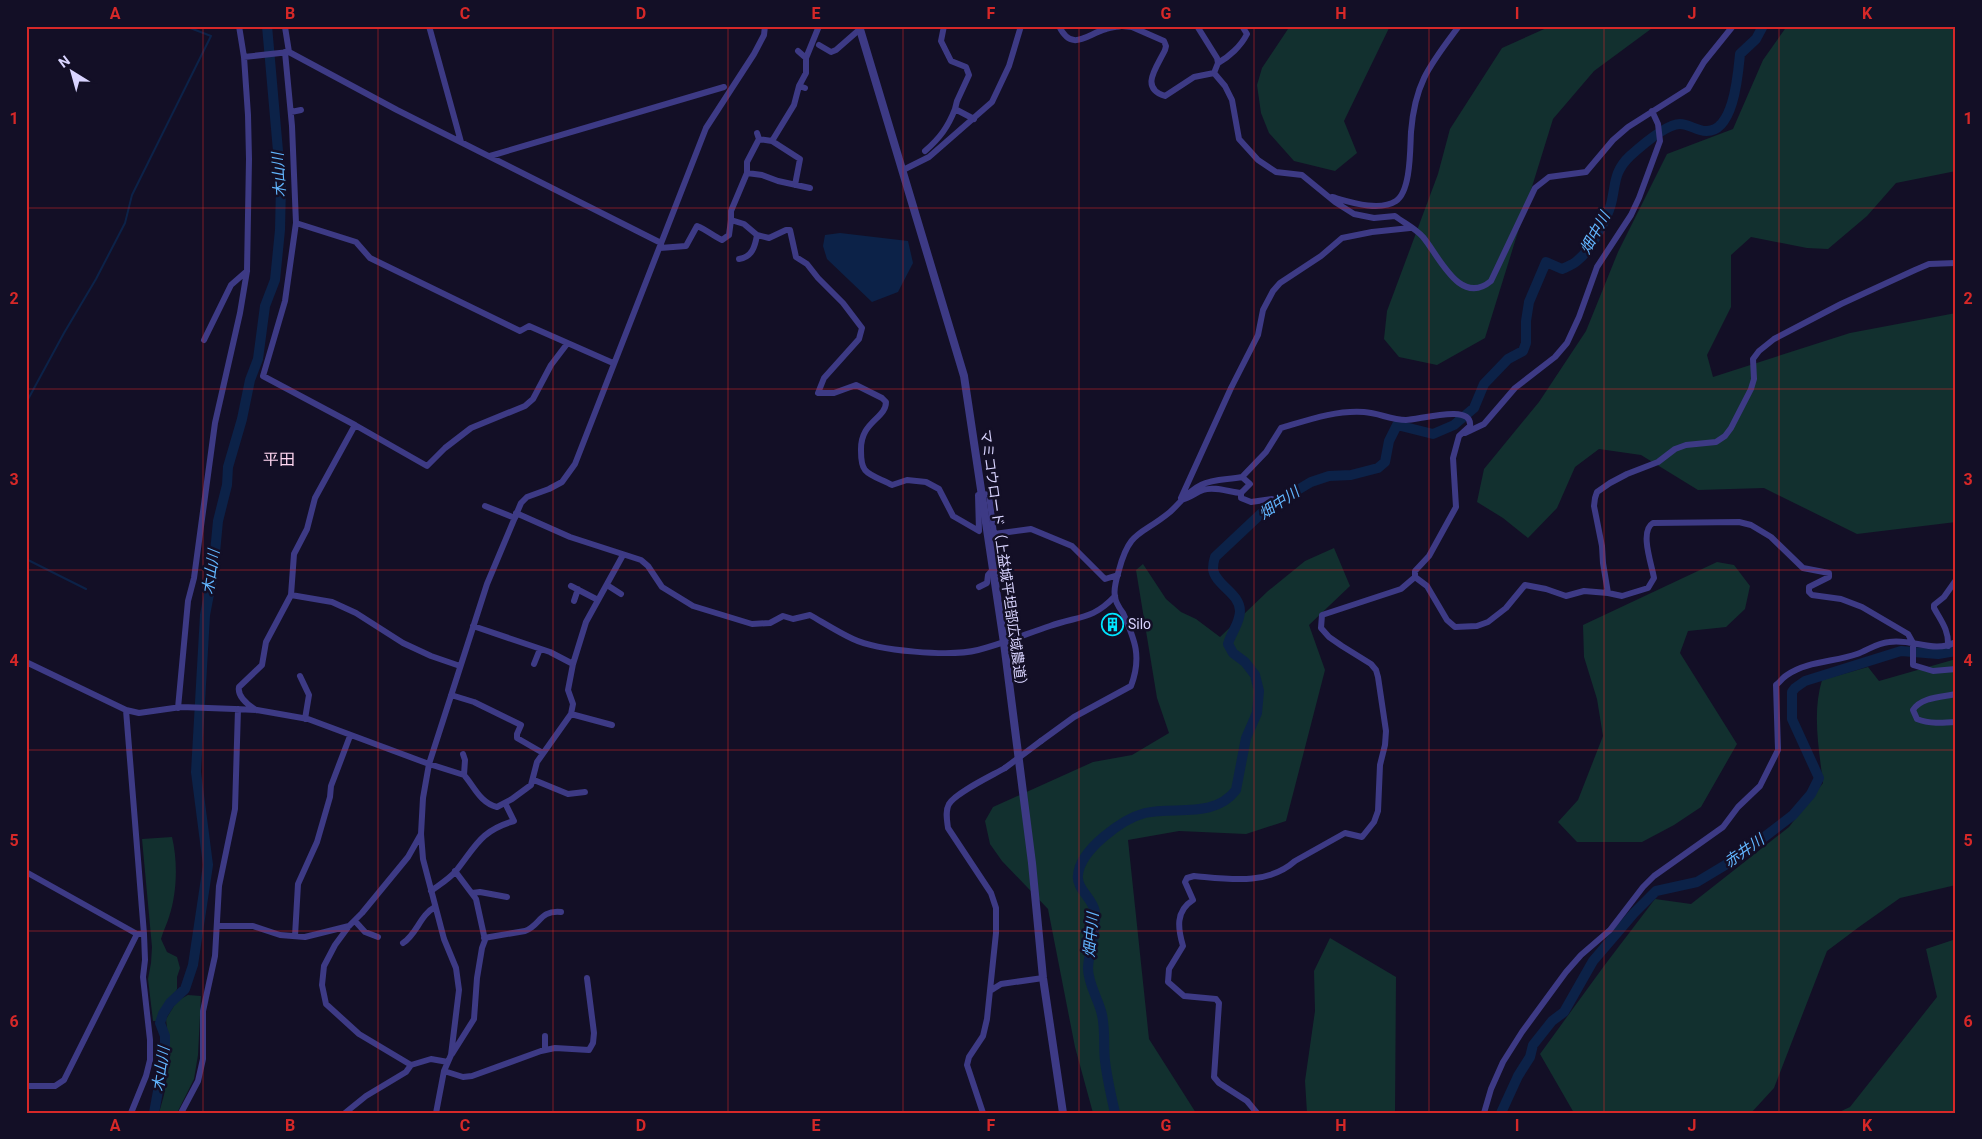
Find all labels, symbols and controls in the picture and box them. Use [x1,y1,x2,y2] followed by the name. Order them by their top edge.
[110,4,121,23] text: A
[285,4,295,23] text: B
[460,4,470,23] text: C
[636,4,646,23] text: D
[812,4,821,23] text: E
[987,4,996,23] text: F
[1161,4,1172,23] text: G
[1335,4,1347,23] text: H
[1515,4,1519,23] text: I
[1688,4,1696,23] text: J
[1862,4,1873,23] text: K
[48,48,98,98] north arrow
[55,52,73,71] text: N
[9,109,19,128] text: 1
[1963,109,1973,128] text: 1
[269,150,289,198] water label: 木山川
[1576,207,1615,257] water label: 畑中川
[9,289,19,308] text: 2
[1963,289,1973,308] text: 2
[978,428,1030,694] street label: マミコウロード（上益城平坦部広域農道）
[263,450,295,469] district label: 平田
[9,470,19,489] text: 3
[1963,470,1973,489] text: 3
[1255,482,1304,523] water label: 畑中川
[199,546,223,596] water label: 木山川
[1100,612,1124,636] building icon: Silo
[1128,616,1151,632] place label: Silo
[9,651,19,670] text: 4
[1963,651,1973,670] text: 4
[1720,830,1769,871] water label: 赤井川
[9,831,19,850] text: 5
[1963,831,1973,850] text: 5
[1080,910,1102,958] water label: 畑中川
[9,1012,19,1031] text: 6
[1963,1012,1973,1031] text: 6
[149,1043,173,1093] water label: 木山川
[110,1116,121,1135] text: A
[285,1116,295,1135] text: B
[460,1116,470,1135] text: C
[636,1116,646,1135] text: D
[812,1116,821,1135] text: E
[987,1116,996,1135] text: F
[1161,1116,1172,1135] text: G
[1335,1116,1347,1135] text: H
[1515,1116,1519,1135] text: I
[1688,1116,1696,1135] text: J
[1862,1116,1873,1135] text: K

